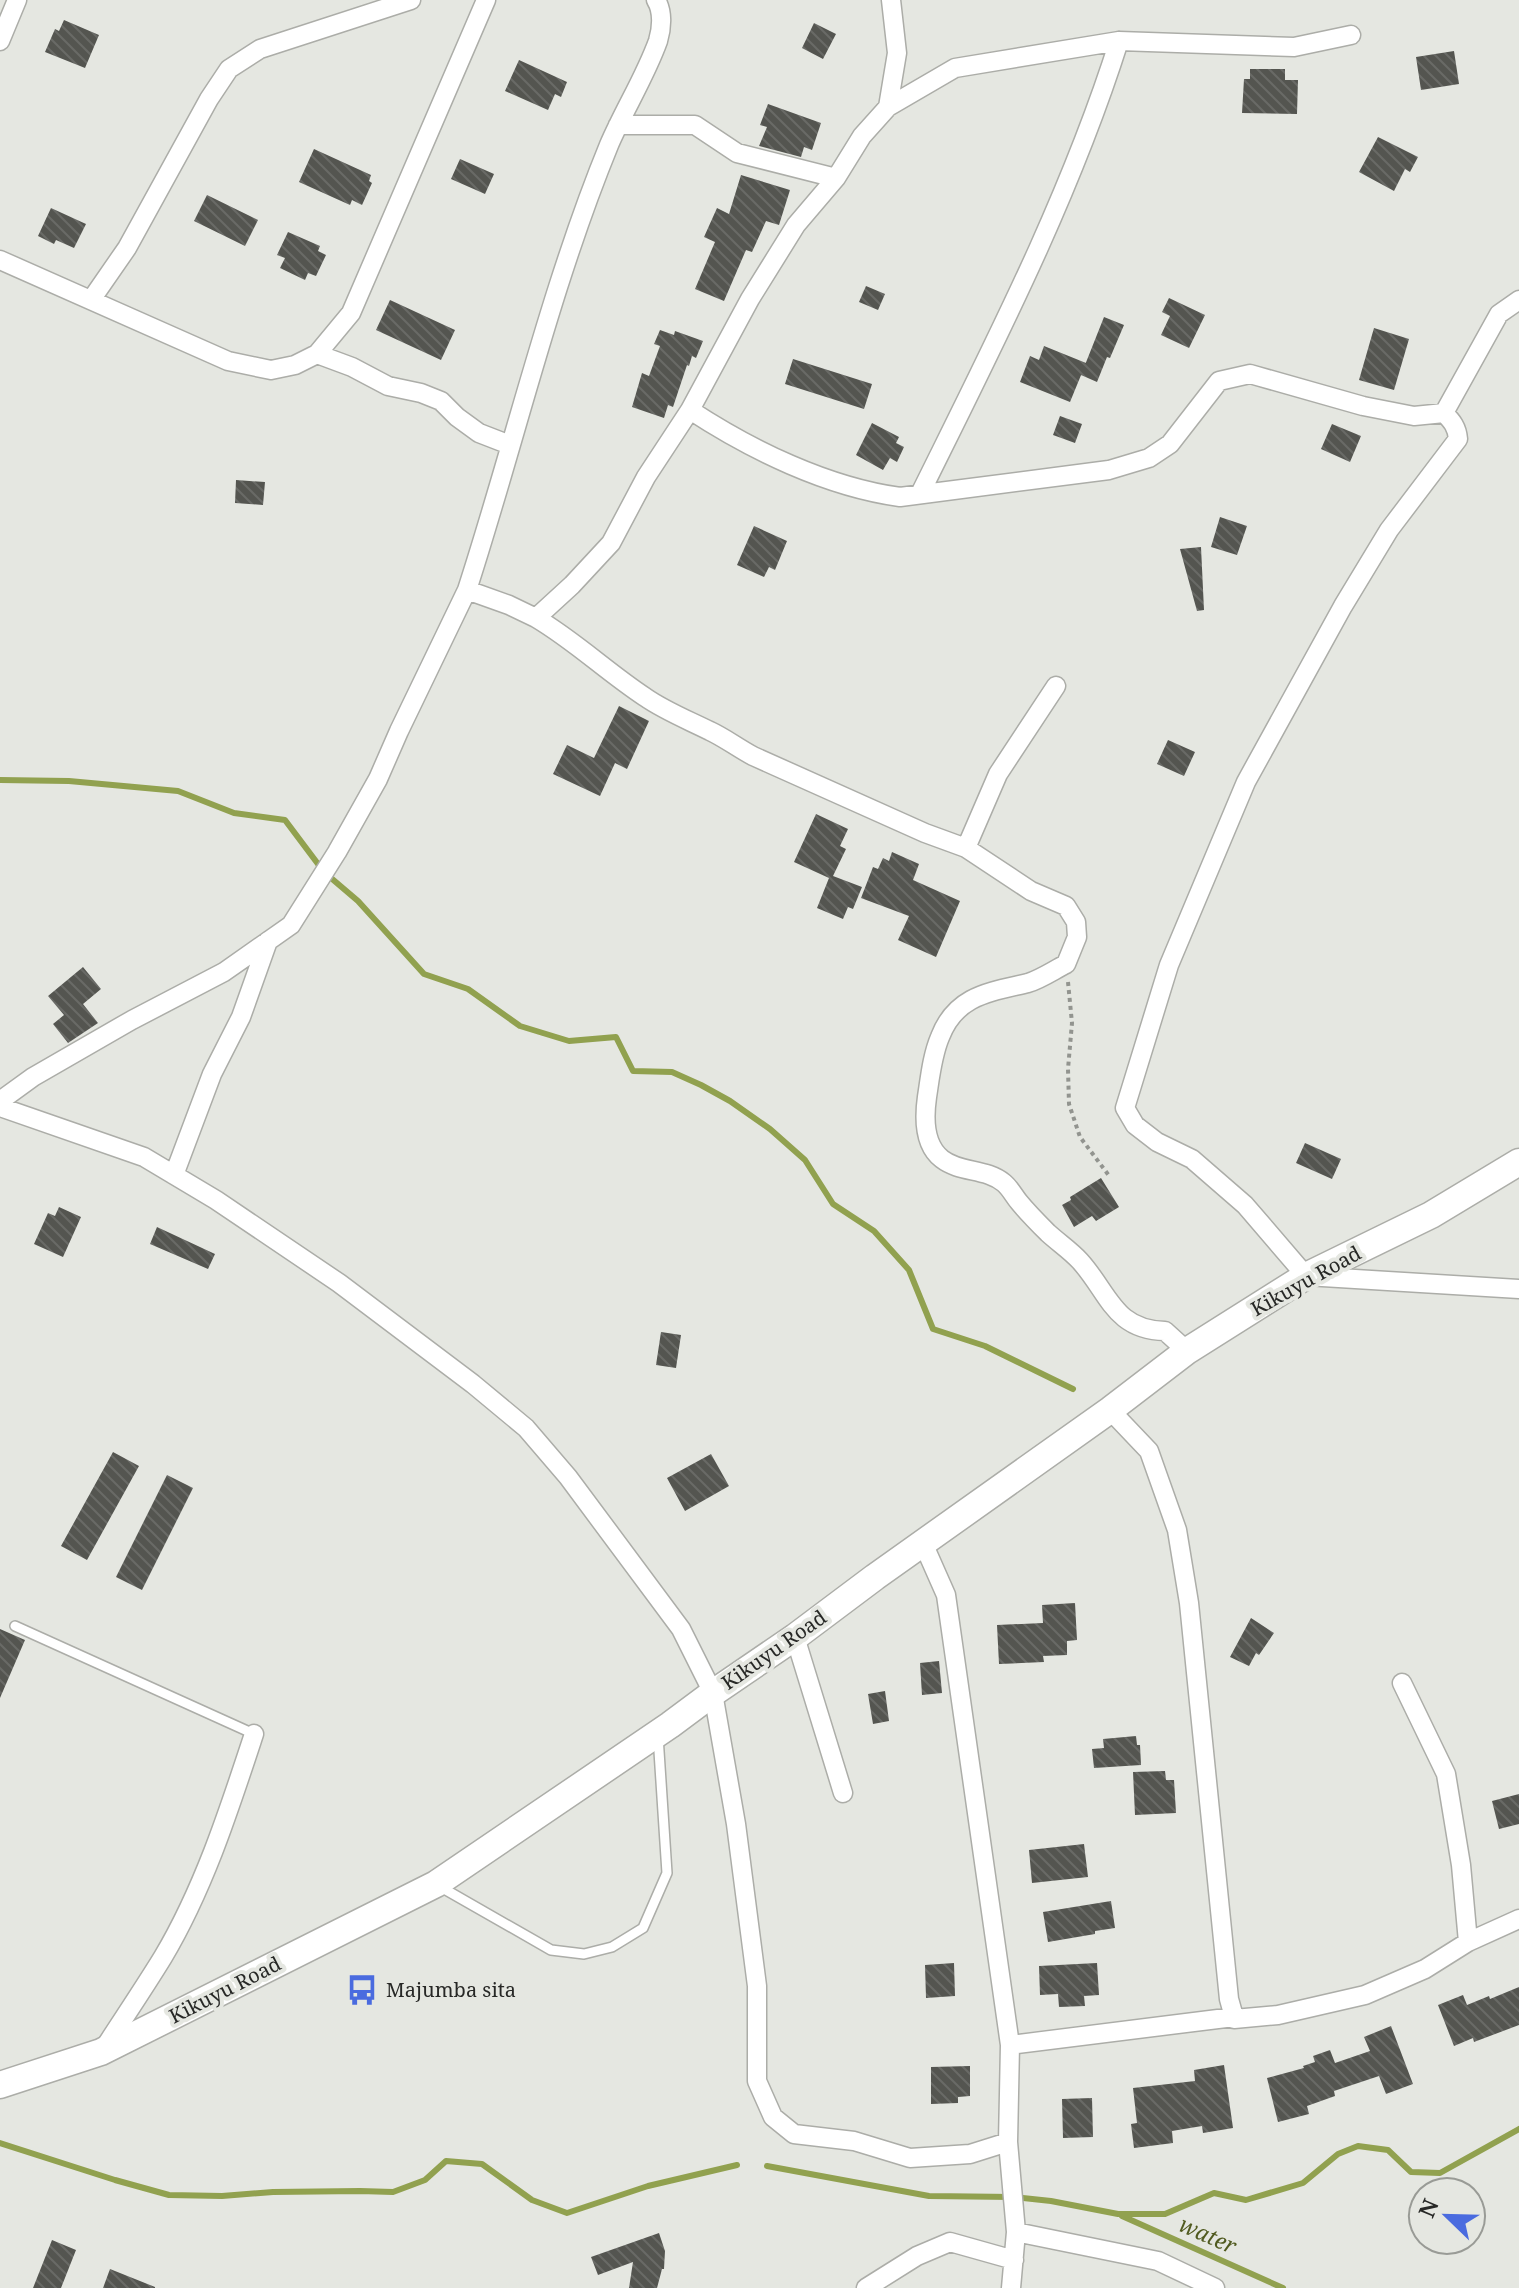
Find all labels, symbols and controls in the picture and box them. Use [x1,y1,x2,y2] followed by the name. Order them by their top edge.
[1246,1239,1366,1322] street label: Kikuyu Road
[716,1603,832,1696] street label: Kikuyu Road
[164,1950,285,2029] street label: Kikuyu Road
[345,1973,379,2007] bus stop icon: Majumba sita
[386,1976,516,2003] place label: Majumba sita
[1407,2176,1487,2256] north arrow
[1410,2194,1445,2222] text: N
[1175,2208,1243,2260] water label: water

